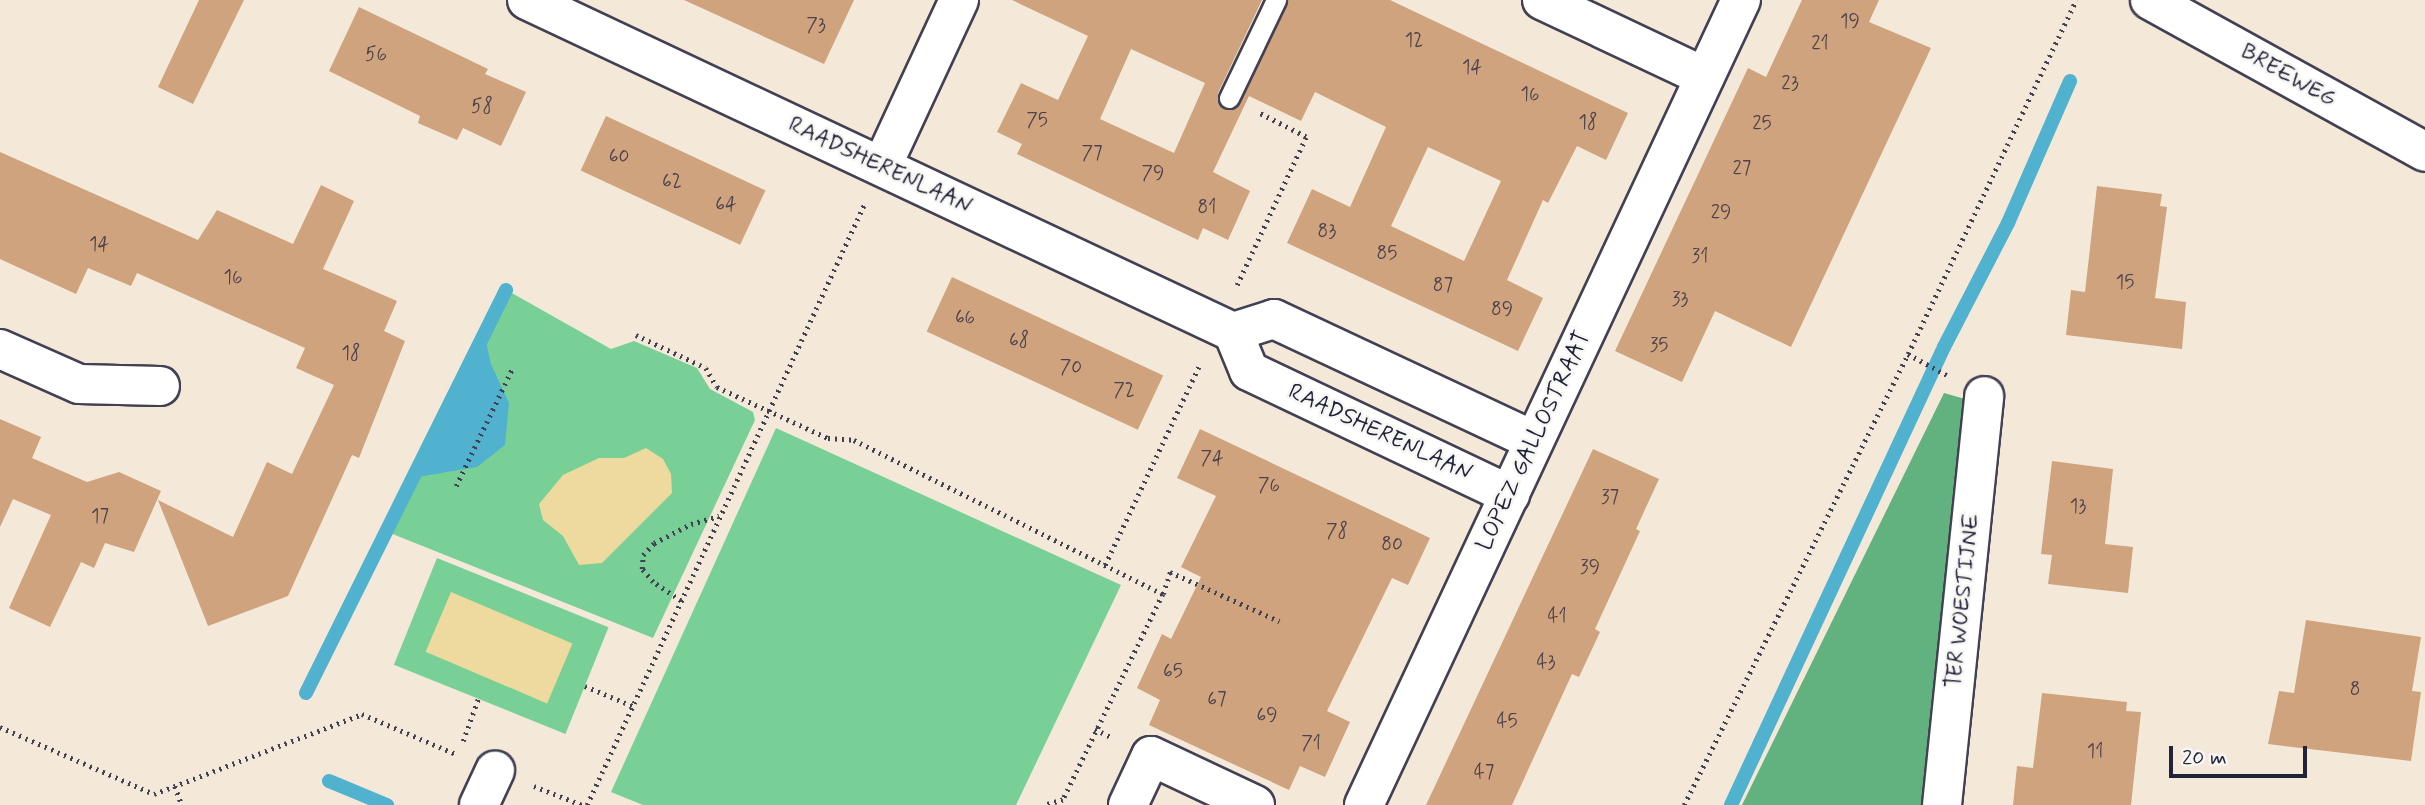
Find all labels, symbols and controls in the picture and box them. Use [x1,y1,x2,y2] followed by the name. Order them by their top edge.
[1840,11,1860,33] house number: 19
[806,15,826,37] house number: 73
[1405,30,1423,52] house number: 12
[1811,33,1829,55] house number: 21
[2235,38,2341,114] street label: BREEWEG
[365,44,387,66] house number: 56
[1462,57,1482,79] house number: 14
[1781,73,1799,95] house number: 23
[1521,84,1539,106] house number: 16
[471,96,493,118] house number: 58
[1026,110,1048,132] house number: 75
[784,111,976,221] street label: RAADSHERENLAAN
[1579,112,1597,134] house number: 18
[1752,113,1772,135] house number: 25
[1081,143,1103,165] house number: 77
[609,146,629,168] house number: 60
[1733,158,1751,180] house number: 27
[1142,163,1164,185] house number: 79
[662,171,682,193] house number: 62
[715,194,737,216] house number: 64
[1198,197,1216,219] house number: 81
[1711,202,1731,224] house number: 29
[1318,221,1336,243] house number: 83
[89,234,109,256] house number: 14
[1377,243,1397,265] house number: 85
[1692,246,1708,268] house number: 31
[224,267,242,289] house number: 16
[2116,272,2134,294] house number: 15
[1433,275,1453,297] house number: 87
[1672,289,1688,311] house number: 33
[1491,299,1513,321] house number: 89
[955,307,975,329] house number: 66
[1471,327,1597,555] street label: LOPEZ GALLOSTRAAT
[1009,330,1029,352] house number: 68
[1650,335,1668,357] house number: 35
[342,343,360,365] house number: 18
[1060,357,1082,379] house number: 70
[1284,378,1476,488] street label: RAADSHERENLAAN
[1113,380,1135,402] house number: 72
[1200,448,1224,470] house number: 74
[1258,475,1280,497] house number: 76
[1601,487,1619,509] house number: 37
[2070,496,2086,518] house number: 13
[91,506,109,528] house number: 17
[1940,514,1986,688] street label: TER WOESTIJNE
[1326,521,1348,543] house number: 78
[1381,534,1403,556] house number: 80
[1580,557,1600,579] house number: 39
[1547,606,1567,628] house number: 41
[1536,652,1556,674] house number: 43
[1163,661,1183,683] house number: 65
[2350,679,2360,701] house number: 8
[1207,689,1227,711] house number: 67
[1256,705,1278,727] house number: 69
[1496,711,1518,733] house number: 45
[2173,732,2311,776] scale bar
[1301,733,1321,755] house number: 71
[2087,741,2103,763] house number: 11
[2182,744,2227,772] text: 20 m
[1474,762,1494,784] house number: 47

